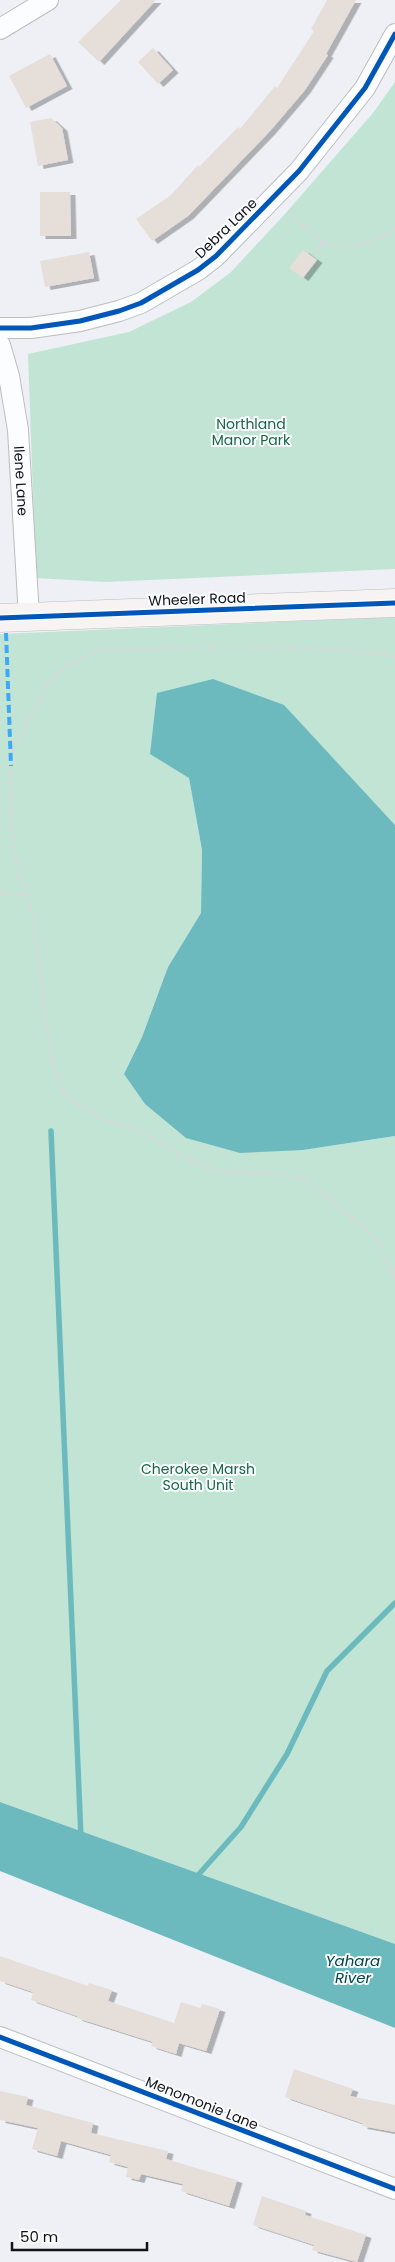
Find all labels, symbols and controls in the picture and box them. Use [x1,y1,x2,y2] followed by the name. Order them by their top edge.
[190,193,262,263] street label: Debra Lane
[212,414,291,450] park label: Northland Manor Park
[9,445,33,517] street label: Ilene Lane
[148,587,246,611] street label: Wheeler Road
[141,1459,255,1495] park label: Cherokee Marsh South Unit
[326,1950,380,1988] water label: Yahara River
[143,2071,262,2135] street label: Menomonie Lane
[12,2220,148,2252] scale bar
[20,2226,58,2247] text: 50 m

